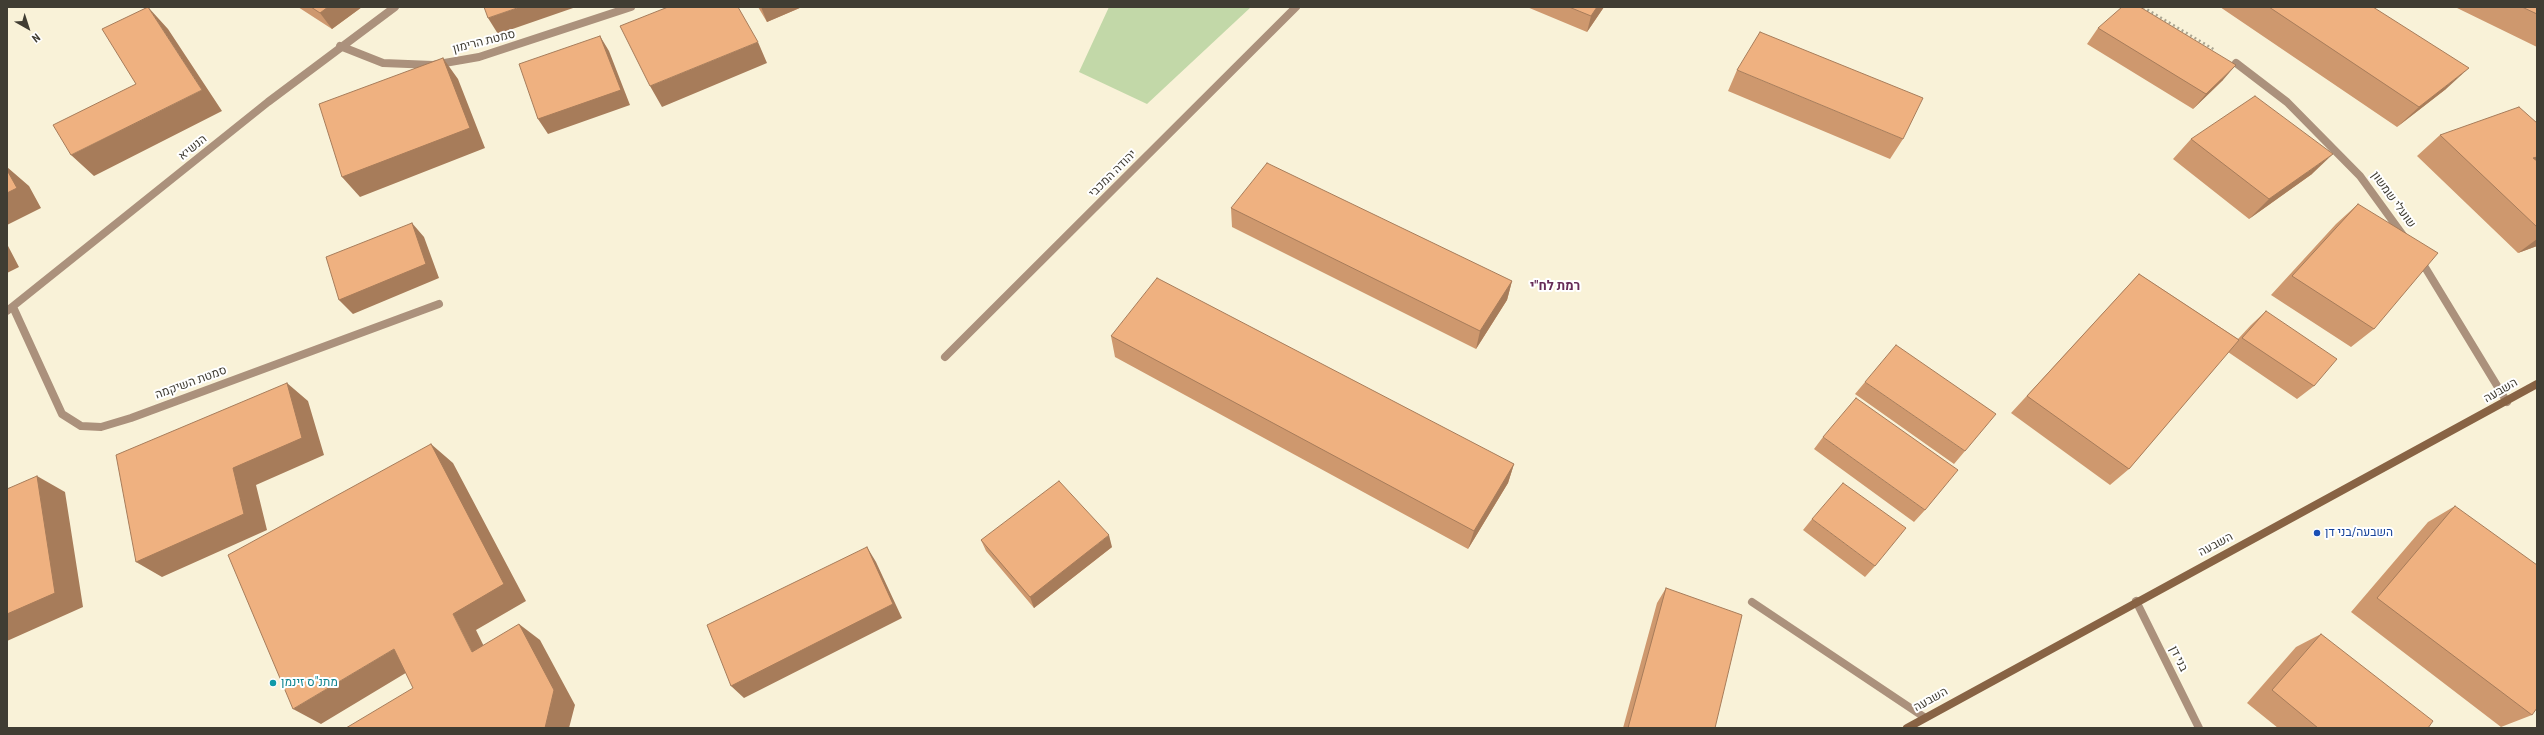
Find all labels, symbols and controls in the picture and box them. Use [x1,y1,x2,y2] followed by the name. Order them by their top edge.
[8,8,48,48] north arrow
[451,27,517,57] street label: סמטת הרימון
[29,31,43,45] text: N
[176,132,210,164] street label: הנשיא
[1086,147,1140,201] street label: יהודה המכבי
[2368,169,2418,231] street label: שועלי שמשון
[1530,279,1580,295] district label: רמת לח"י
[153,363,229,403] street label: סמטת השיקמה
[2481,376,2521,406] street label: השבעה
[2325,526,2393,540] place label: השבעה/בני דן
[2312,528,2322,538] marker: השבעה/בני דן
[2196,530,2236,560] street label: השבעה
[2166,644,2190,674] street label: בני דן
[281,676,338,690] place label: מתנ"ס זינמן
[268,678,278,688] marker: מתנ"ס זינמן
[1911,685,1951,715] street label: השבעה

